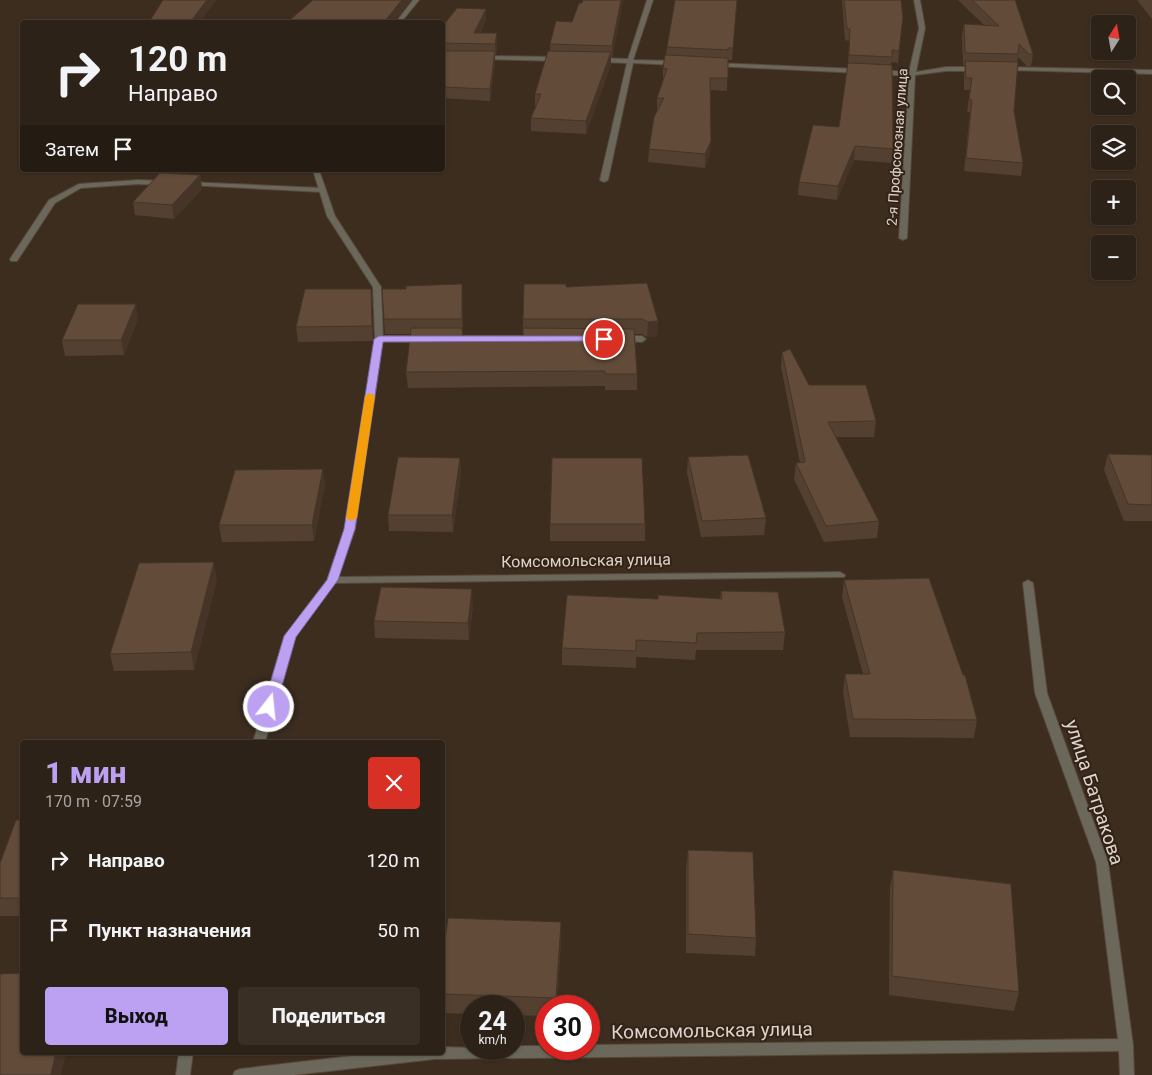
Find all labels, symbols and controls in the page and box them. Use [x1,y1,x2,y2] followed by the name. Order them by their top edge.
[1091,15,1136,60] north arrow
[1091,15,1136,280] map controls
[128,39,227,80] text: 120 m
[45,40,110,105] icon: right
[884,68,910,226] street label: 2-я Профсоюзная улица
[1091,70,1136,115] button: search
[128,81,218,106] text: Направо
[1091,125,1136,170] button: layers
[109,135,137,163] icon: arrive
[45,138,99,161] text: Затем
[1091,180,1136,225] button: +
[1091,235,1136,280] button: −
[583,318,625,360] pin
[590,325,618,353] icon: arrive
[501,550,671,571] street label: Комсомольская улица
[242,680,294,732] position arrow
[1060,717,1129,868] street label: улица Батракова
[45,755,126,790] text: 1 мин
[368,757,420,809] button: close
[45,792,142,811] text: 170 m · 07:59
[45,846,73,874] icon: right
[88,849,165,872] text: Направо
[367,849,420,872] text: 120 m
[45,916,73,944] icon: arrive
[88,919,251,942] text: Пункт назначения
[377,919,420,942] text: 50 m
[45,987,228,1045] button: Выход
[238,987,420,1045] button: Поделиться
[535,995,600,1060] speed limit sign: 30
[478,1007,507,1036] text: 24
[611,1017,813,1044] street label: Комсомольская улица
[478,1033,507,1047] text: km/h

